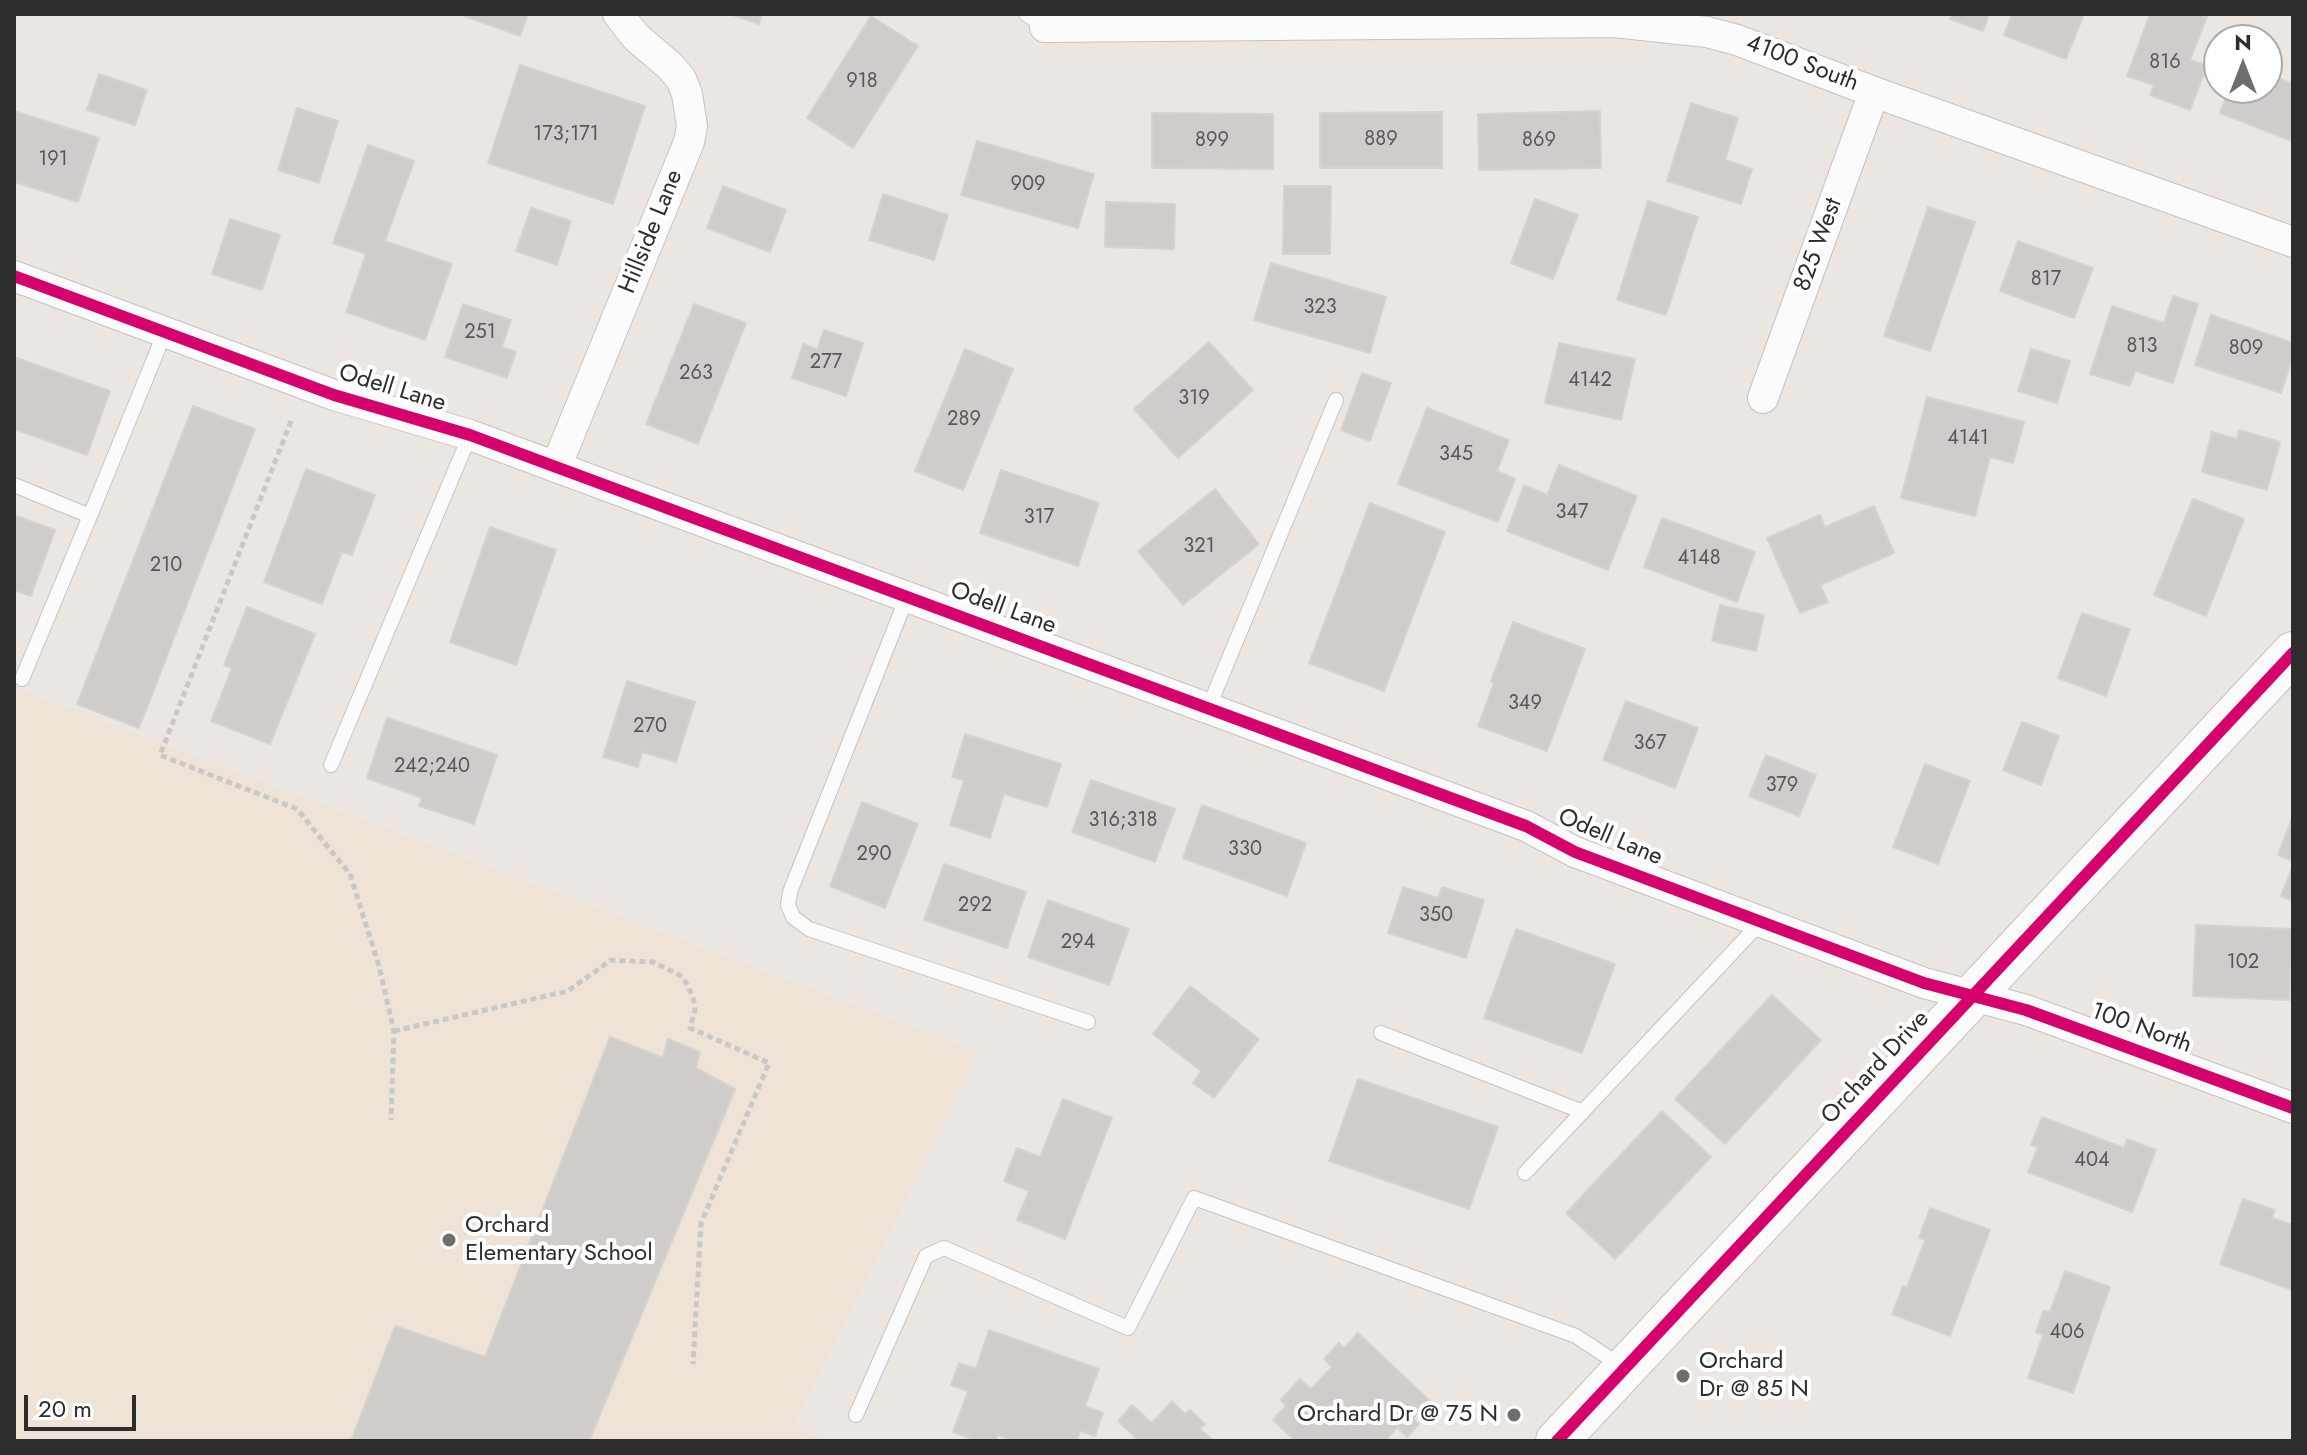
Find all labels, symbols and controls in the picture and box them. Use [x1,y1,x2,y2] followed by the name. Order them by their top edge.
[2203,24,2283,104] north arrow
[2234,26,2252,58] text: N
[1742,29,1862,99] street label: 4100 South
[2149,51,2181,75] house number: 816
[846,70,878,94] house number: 918
[533,123,599,147] house number: 173;171
[1364,128,1398,152] house number: 889
[1195,129,1229,153] house number: 899
[1522,129,1556,153] house number: 869
[38,148,68,172] house number: 191
[614,166,690,298] street label: Hillside Lane
[1010,173,1046,197] house number: 909
[1789,194,1849,296] street label: 825 West
[2031,268,2061,292] house number: 817
[1303,296,1337,320] house number: 323
[464,321,496,345] house number: 251
[2127,335,2157,359] house number: 813
[2229,337,2263,361] house number: 809
[810,351,842,375] house number: 277
[335,359,449,419] street label: Odell Lane
[679,362,713,386] house number: 263
[1568,369,1612,393] house number: 4142
[1178,387,1210,411] house number: 319
[947,408,981,432] house number: 289
[1947,427,1989,451] house number: 4141
[1439,443,1473,467] house number: 345
[1555,501,1589,525] house number: 347
[1024,506,1054,530] house number: 317
[1183,535,1215,559] house number: 321
[1677,547,1721,571] house number: 4148
[150,554,182,578] house number: 210
[946,577,1060,641] street label: Odell Lane
[1508,692,1542,716] house number: 349
[633,715,667,739] house number: 270
[1634,732,1666,756] house number: 367
[394,755,470,779] house number: 242;240
[1766,774,1798,798] house number: 379
[1553,803,1667,873] street label: Odell Lane
[1089,809,1157,833] house number: 316;318
[1228,838,1262,862] house number: 330
[857,843,891,867] house number: 290
[958,894,992,918] house number: 292
[1419,904,1453,928] house number: 350
[1061,931,1095,955] house number: 294
[2227,951,2259,975] house number: 102
[2087,997,2195,1061] street label: 100 North
[1816,1005,1936,1131] street label: Orchard Drive
[2074,1149,2110,1173] house number: 404
[465,1212,653,1268] place label: Orchard Elementary School
[440,1231,458,1249] marker: Orchard Elementary School
[2049,1321,2085,1345] house number: 406
[1699,1348,1809,1404] place label: Orchard Dr @ 85 N
[1674,1367,1692,1385] marker: Orchard Dr @ 85 N
[28,1379,140,1429] scale bar
[38,1391,92,1426] text: 20 m
[1297,1401,1498,1429] place label: Orchard Dr @ 75 N
[1505,1406,1523,1424] marker: Orchard Dr @ 75 N

